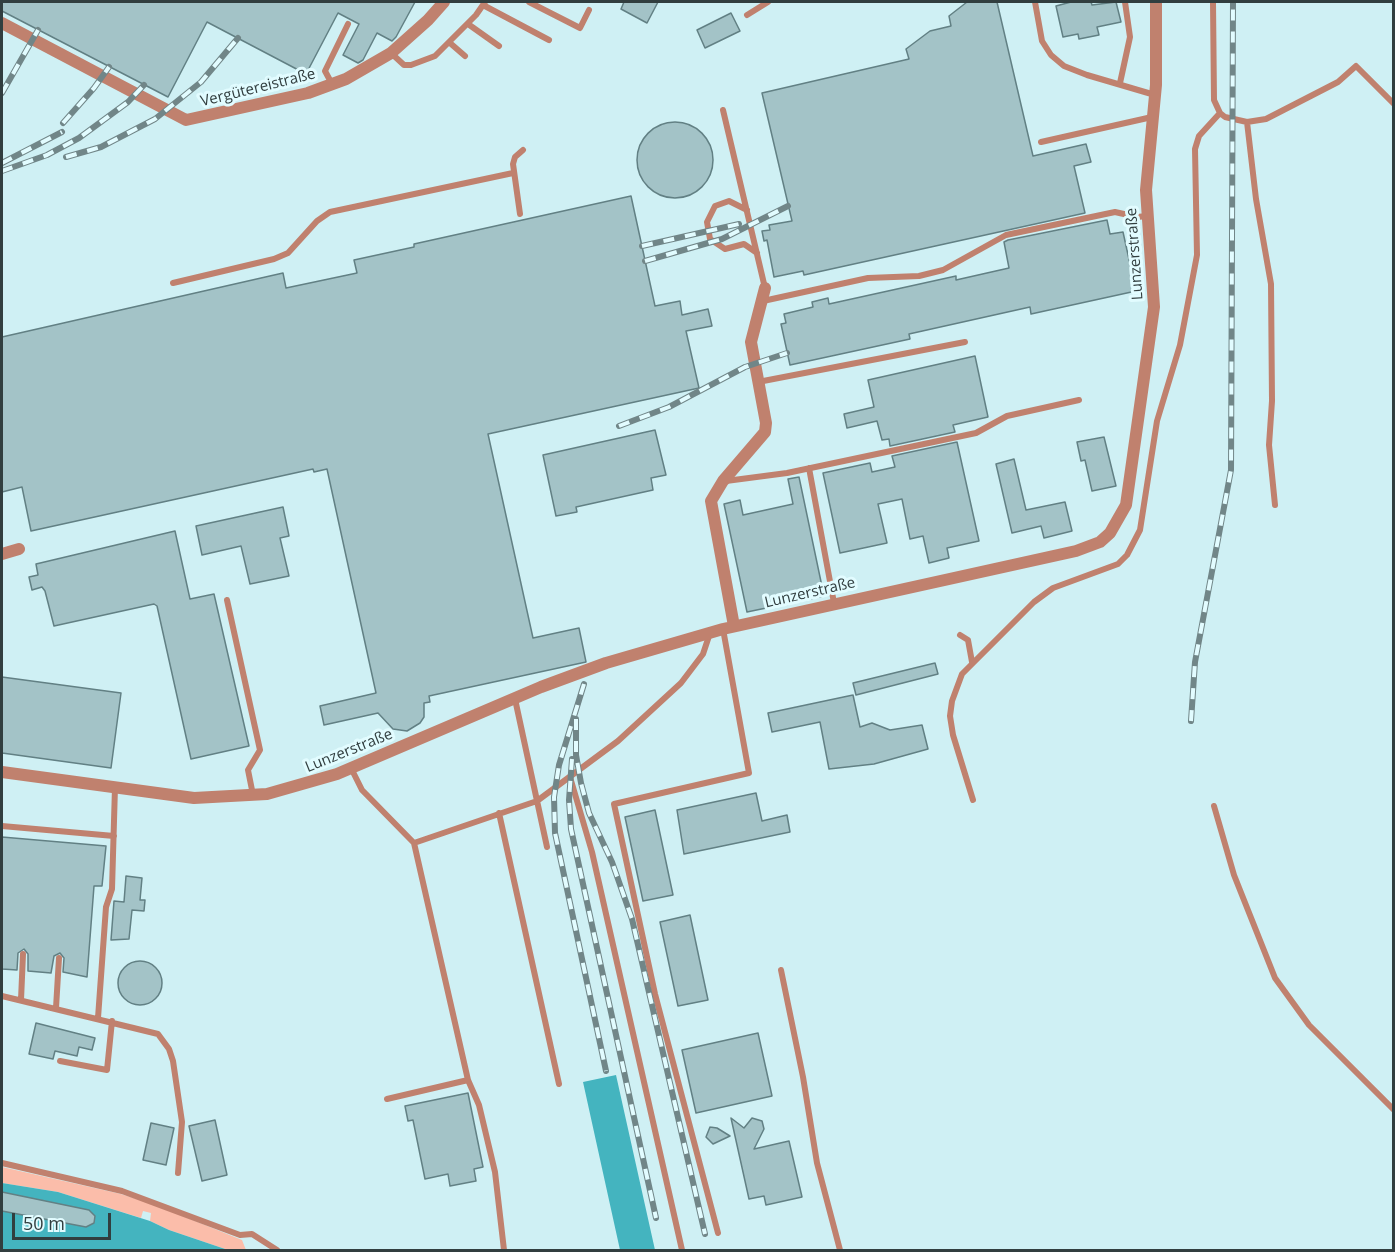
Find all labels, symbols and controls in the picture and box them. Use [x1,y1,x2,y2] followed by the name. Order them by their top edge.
[199,65,317,111] street label: Vergütereistraße
[1123,207,1147,301] street label: Lunzerstraße
[763,574,857,612] street label: Lunzerstraße
[303,725,395,777] street label: Lunzerstraße
[15,1201,114,1239] scale bar
[23,1211,65,1235] text: 50 m

